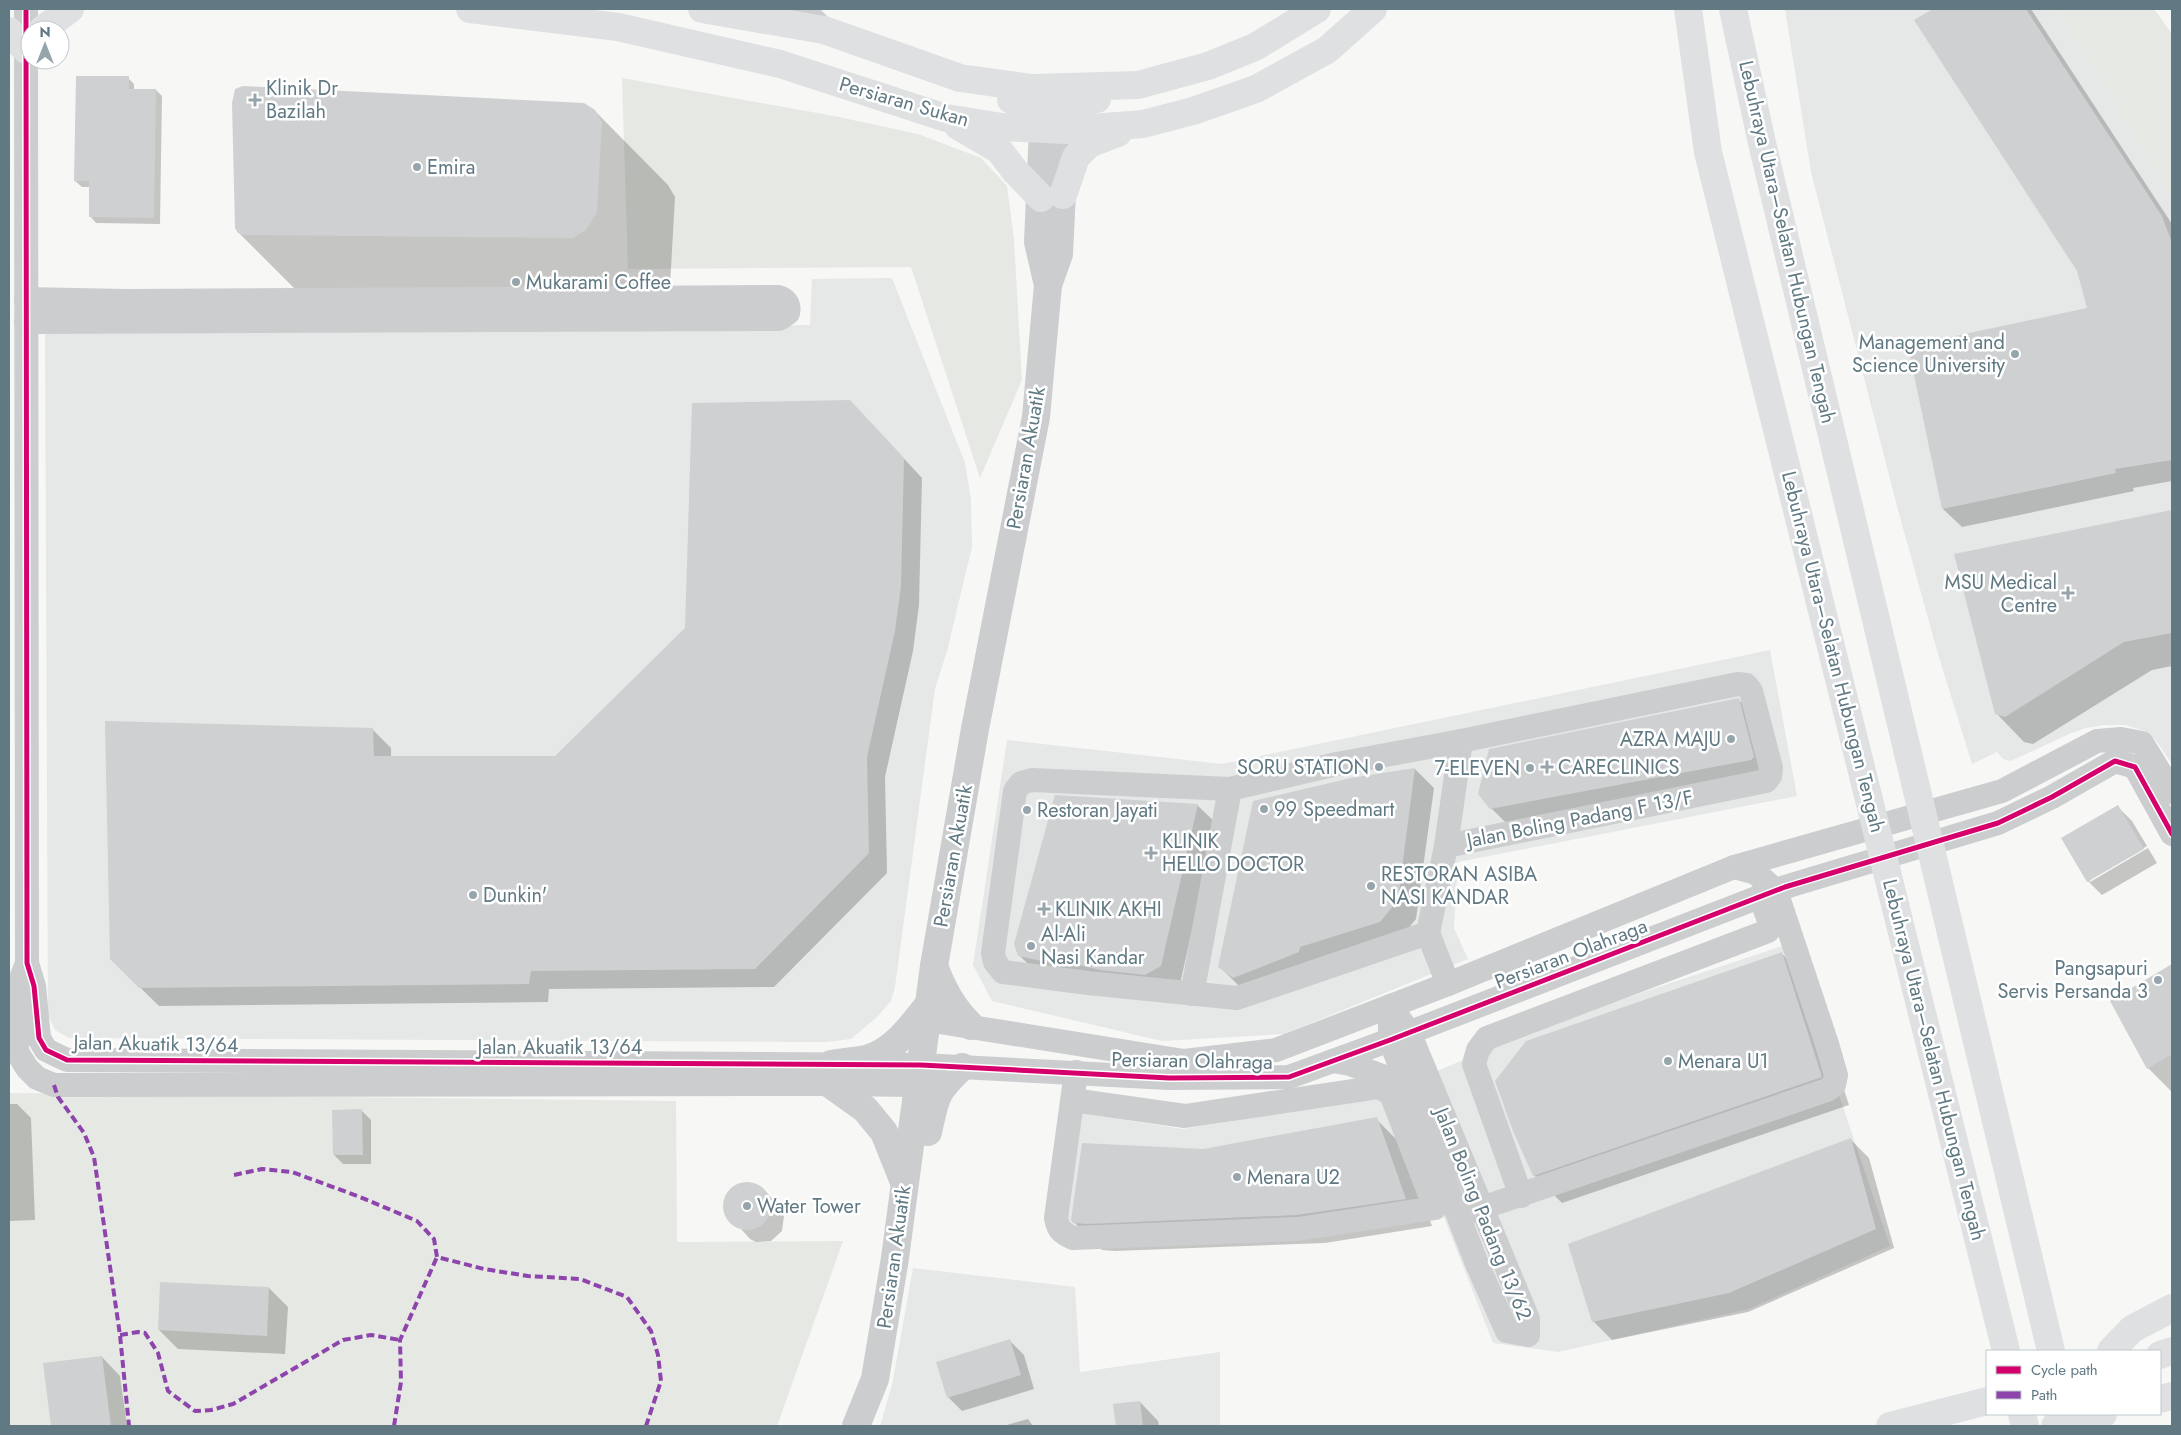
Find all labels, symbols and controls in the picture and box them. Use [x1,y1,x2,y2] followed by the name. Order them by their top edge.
[20,20,70,70] north arrow
[39,22,51,42] text: N
[1731,58,1843,426] street label: Lebuhraya Utara–Selatan Hubungan Tengah
[836,70,972,134] street label: Persiaran Sukan
[266,74,338,126] place label: Klinik Dr Bazilah
[248,93,262,107] marker: Klinik Dr Bazilah
[427,153,475,182] place label: Emira
[411,161,423,173] marker: Emira
[526,268,671,297] place label: Mukarami Coffee
[510,276,522,288] marker: Mukarami Coffee
[1852,328,2005,380] place label: Management and Science University
[2009,348,2021,360] marker: Management and Science University
[999,384,1053,531] street label: Persiaran Akuatik
[1774,468,1892,836] street label: Lebuhraya Utara–Selatan Hubungan Tengah
[1944,568,2057,620] place label: MSU Medical Centre
[2061,586,2075,600] marker: MSU Medical Centre
[1620,725,1721,754] place label: AZRA MAJU
[1725,733,1737,745] marker: AZRA MAJU
[1237,753,1369,782] place label: SORU STATION
[1558,753,1679,782] place label: CARECLINICS
[1435,754,1520,783] place label: 7-ELEVEN
[1540,760,1554,774] marker: CARECLINICS
[1373,761,1385,773] marker: SORU STATION
[1524,762,1536,774] marker: 7-ELEVEN
[926,782,980,929] street label: Persiaran Akuatik
[1462,783,1696,856] street label: Jalan Boling Padang F 13/F
[1274,795,1394,824] place label: 99 Speedmart
[1037,796,1158,825] place label: Restoran Jayati
[1258,803,1270,815] marker: 99 Speedmart
[1021,804,1033,816] marker: Restoran Jayati
[1162,827,1304,879] place label: KLINIK HELLO DOCTOR
[1144,846,1158,860] marker: KLINIK HELLO DOCTOR
[1381,860,1538,912] place label: RESTORAN ASIBA NASI KANDAR
[1875,876,1993,1244] street label: Lebuhraya Utara–Selatan Hubungan Tengah
[1365,880,1377,892] marker: RESTORAN ASIBA NASI KANDAR
[483,881,547,910] place label: Dunkin'
[467,889,479,901] marker: Dunkin'
[1055,895,1162,924] place label: KLINIK AKHI
[1037,902,1051,916] marker: KLINIK AKHI
[1490,912,1652,996] street label: Persiaran Olahraga
[1041,920,1145,972] place label: Al-Ali Nasi Kandar
[1025,940,1037,952] marker: Al-Ali Nasi Kandar
[1998,954,2148,1006] place label: Pangsapuri Servis Persanda 3
[2152,974,2164,986] marker: Pangsapuri Servis Persanda 3
[70,1028,239,1060] street label: Jalan Akuatik 13/64
[475,1033,643,1062] street label: Jalan Akuatik 13/64
[1111,1045,1273,1077] street label: Persiaran Olahraga
[1678,1047,1769,1076] place label: Menara U1
[1662,1055,1674,1067] marker: Menara U1
[1426,1101,1539,1325] street label: Jalan Boling Padang 13/62
[1247,1163,1340,1192] place label: Menara U2
[1231,1171,1243,1183] marker: Menara U2
[870,1183,918,1330] street label: Persiaran Akuatik
[757,1192,861,1221] place label: Water Tower
[741,1200,753,1212] marker: Water Tower
[1986,1350,2161,1415] legend
[2031,1359,2098,1381] text: Cycle path
[2031,1384,2057,1406] text: Path

